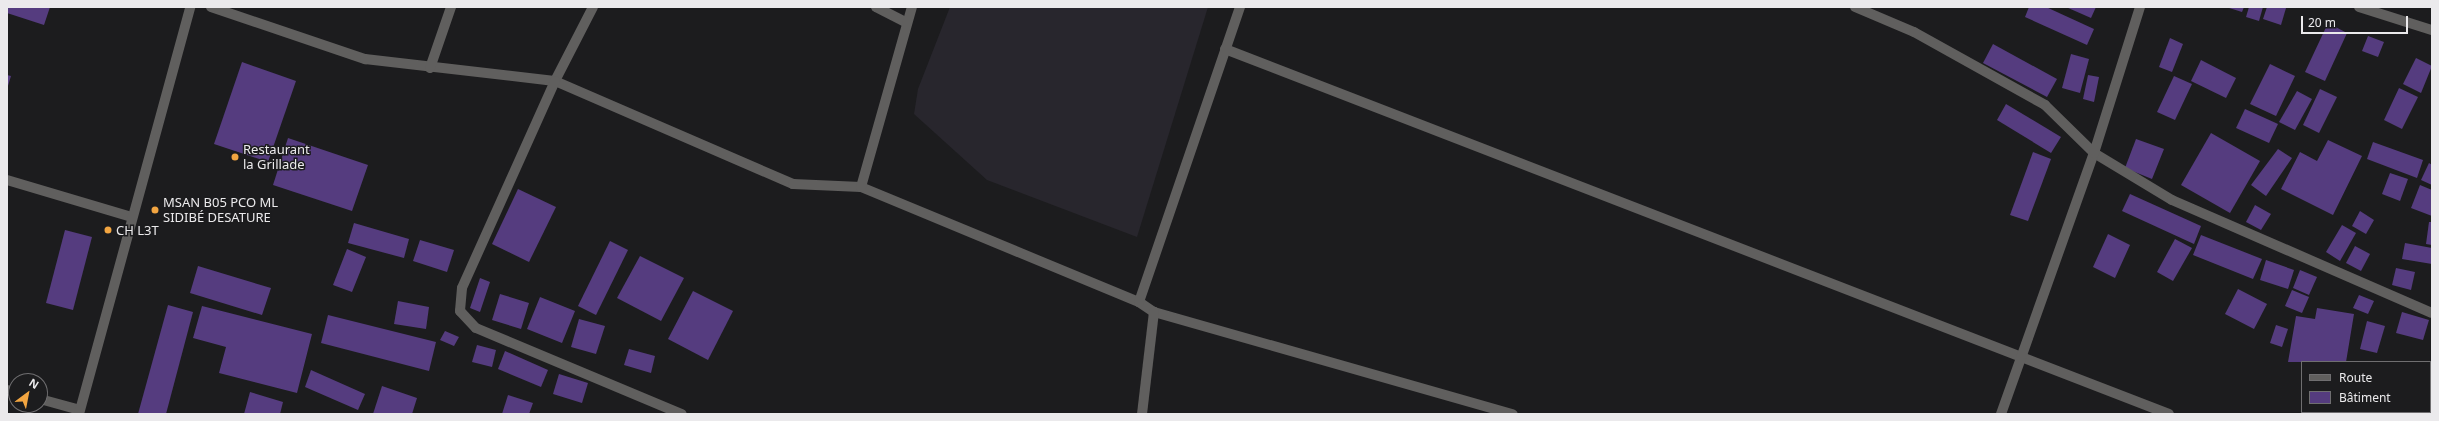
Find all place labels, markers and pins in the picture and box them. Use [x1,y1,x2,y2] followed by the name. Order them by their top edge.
[243,142,310,173] place label: Restaurant la Grillade
[230,152,240,162] marker: Restaurant la Grillade
[163,195,278,226] place label: MSAN B05 PCO ML SIDIBÉ DESATURE
[150,205,160,215] marker: MSAN B05 PCO ML SIDIBÉ DESATURE
[116,222,159,238] place label: CH L3T
[103,225,113,235] marker: CH L3T

